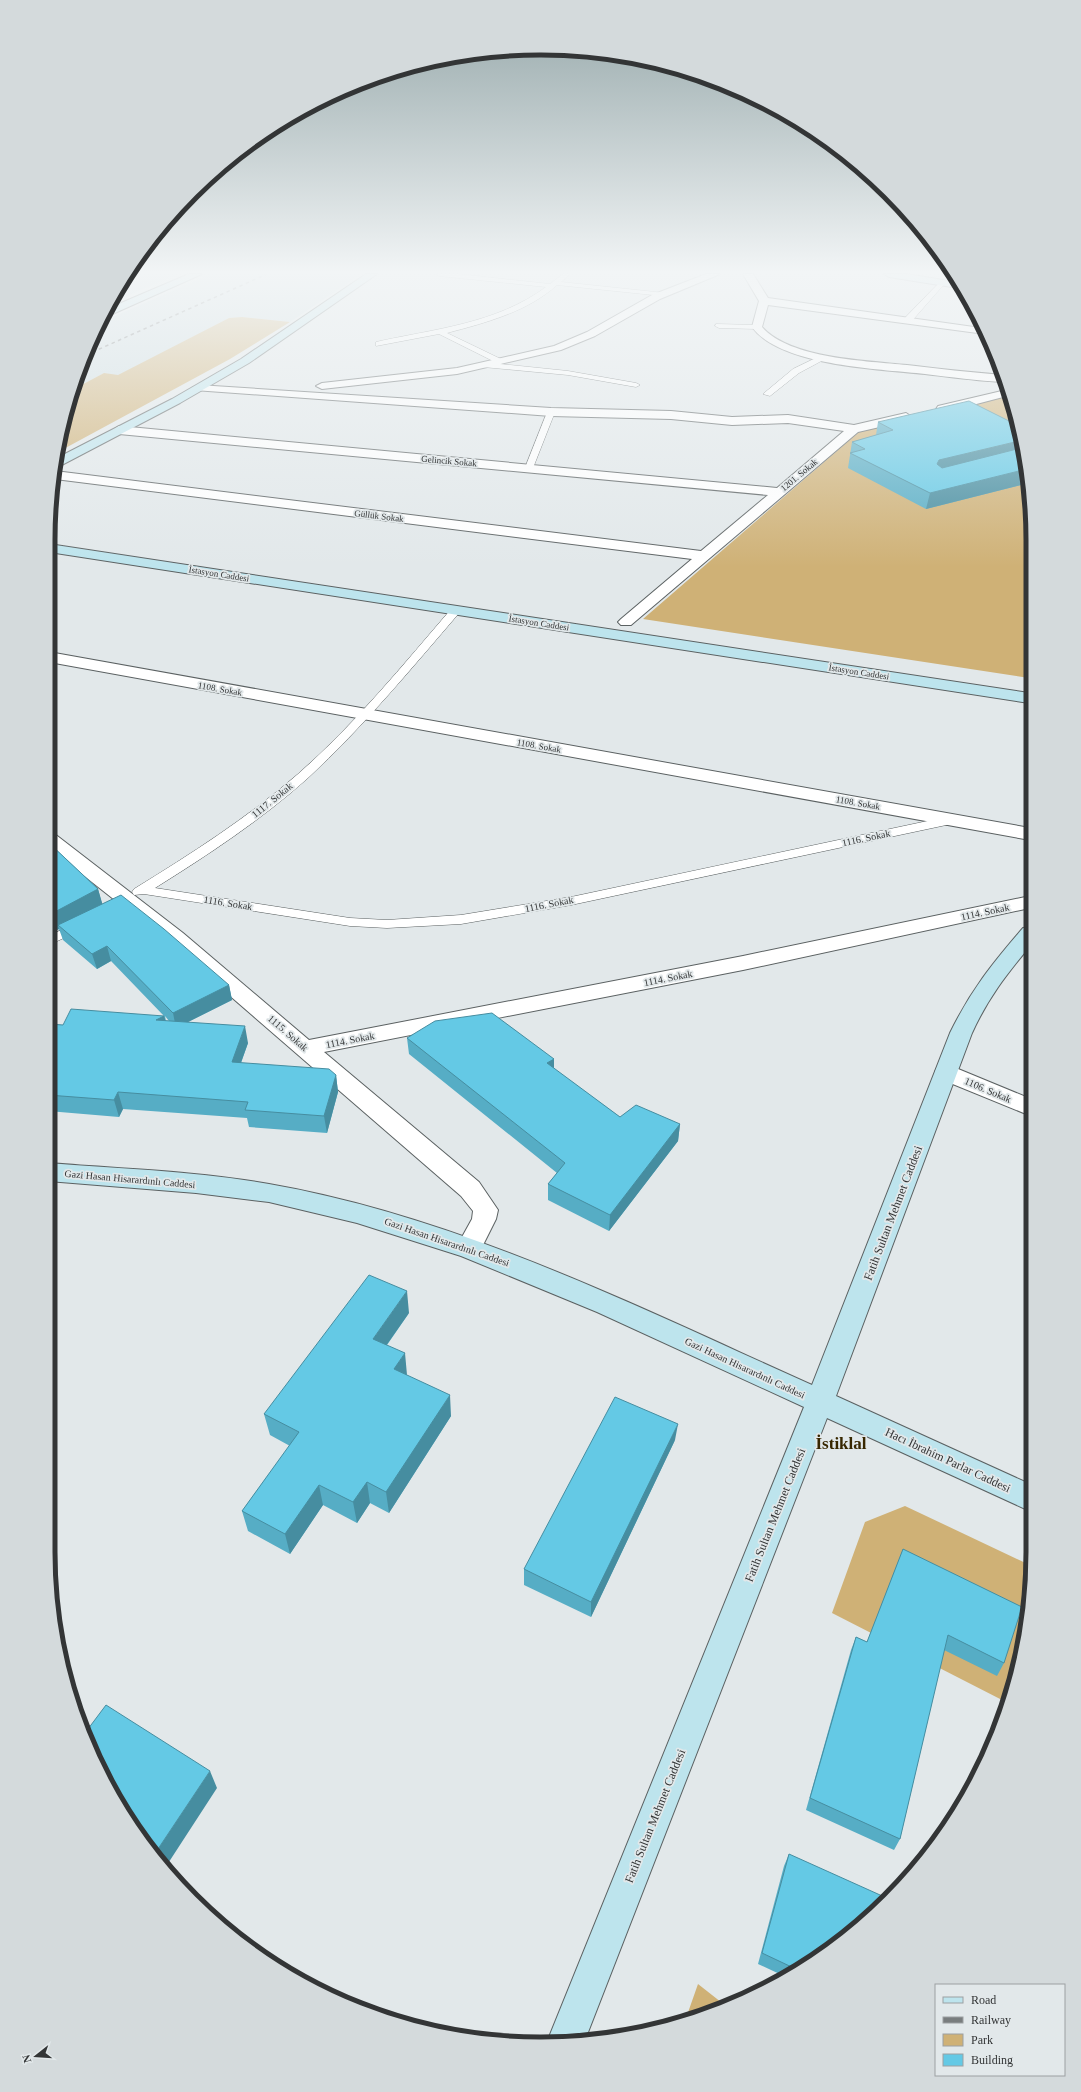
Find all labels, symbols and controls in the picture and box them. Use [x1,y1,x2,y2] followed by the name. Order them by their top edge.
[421,454,478,468] street label: Gelincik Sokak
[779,456,820,493] street label: 1201. Sokak
[354,508,405,524] street label: Güllük Sokak
[188,564,251,584] street label: İstasyon Caddesi
[508,613,571,633] street label: İstasyon Caddesi
[828,662,891,682] street label: İstasyon Caddesi
[197,680,243,698] street label: 1108. Sokak
[516,737,562,755] street label: 1108. Sokak
[249,780,295,820] street label: 1117. Sokak
[835,794,881,812] street label: 1108. Sokak
[841,827,891,849] street label: 1116. Sokak
[203,894,253,912] street label: 1116. Sokak
[524,894,574,914] street label: 1116. Sokak
[960,901,1010,923] street label: 1114. Sokak
[643,968,693,988] street label: 1114. Sokak
[266,1013,310,1053] street label: 1115. Sokak
[325,1030,375,1050] street label: 1114. Sokak
[963,1075,1013,1105] street label: 1106. Sokak
[861,1143,925,1282] street label: Fatih Sultan Mehmet Caddesi
[64,1168,196,1190] street label: Gazi Hasan Hisarardınlı Caddesi
[383,1215,511,1269] street label: Gazi Hasan Hisarardınlı Caddesi
[683,1335,807,1401] street label: Gazi Hasan Hisarardınlı Caddesi
[883,1425,1014,1496] street label: Hacı İbrahim Parlar Caddesi
[815,1434,867,1453] district label: İstiklal
[742,1445,809,1584] street label: Fatih Sultan Mehmet Caddesi
[622,1746,689,1885] street label: Fatih Sultan Mehmet Caddesi
[935,1984,1065,2076] legend
[971,1993,996,2007] text: Road
[971,2013,1011,2027] text: Railway
[971,2033,993,2047] text: Park
[16,2036,56,2076] north arrow
[20,2053,33,2064] text: N
[971,2053,1013,2067] text: Building

